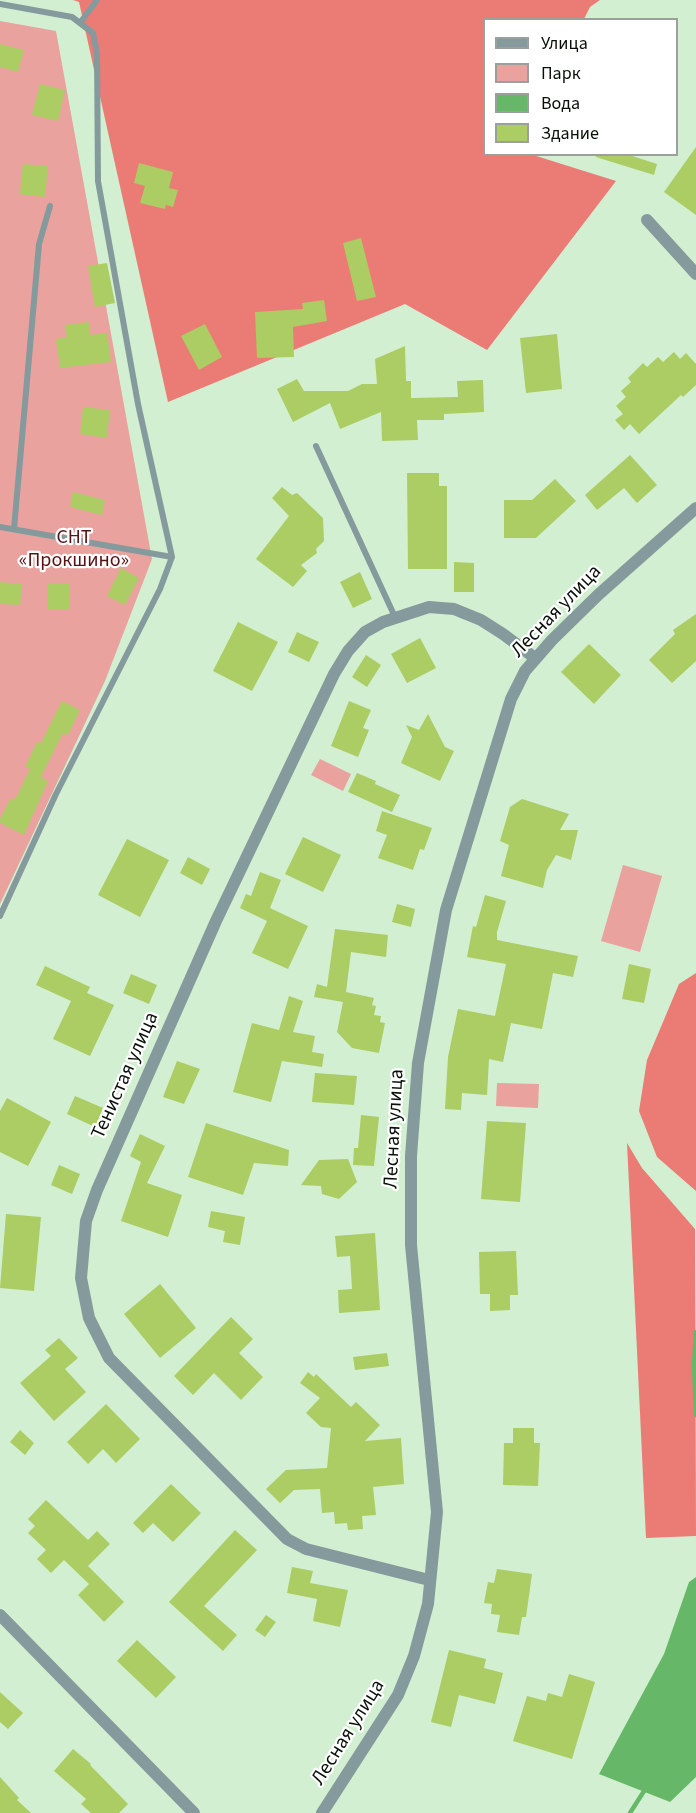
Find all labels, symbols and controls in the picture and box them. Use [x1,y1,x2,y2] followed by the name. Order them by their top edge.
[483,18,678,156] legend
[541,31,588,56] text: Улица
[541,61,581,86] text: Парк
[541,91,580,116] text: Вода
[541,121,599,146] text: Здание
[19,527,129,574] park label: СНТ «Прокшино»
[507,561,607,663] street label: Лесная улица
[87,1009,165,1143] street label: Тенистая улица
[380,1069,410,1189] street label: Лесная улица
[307,1676,391,1790] street label: Лесная улица

